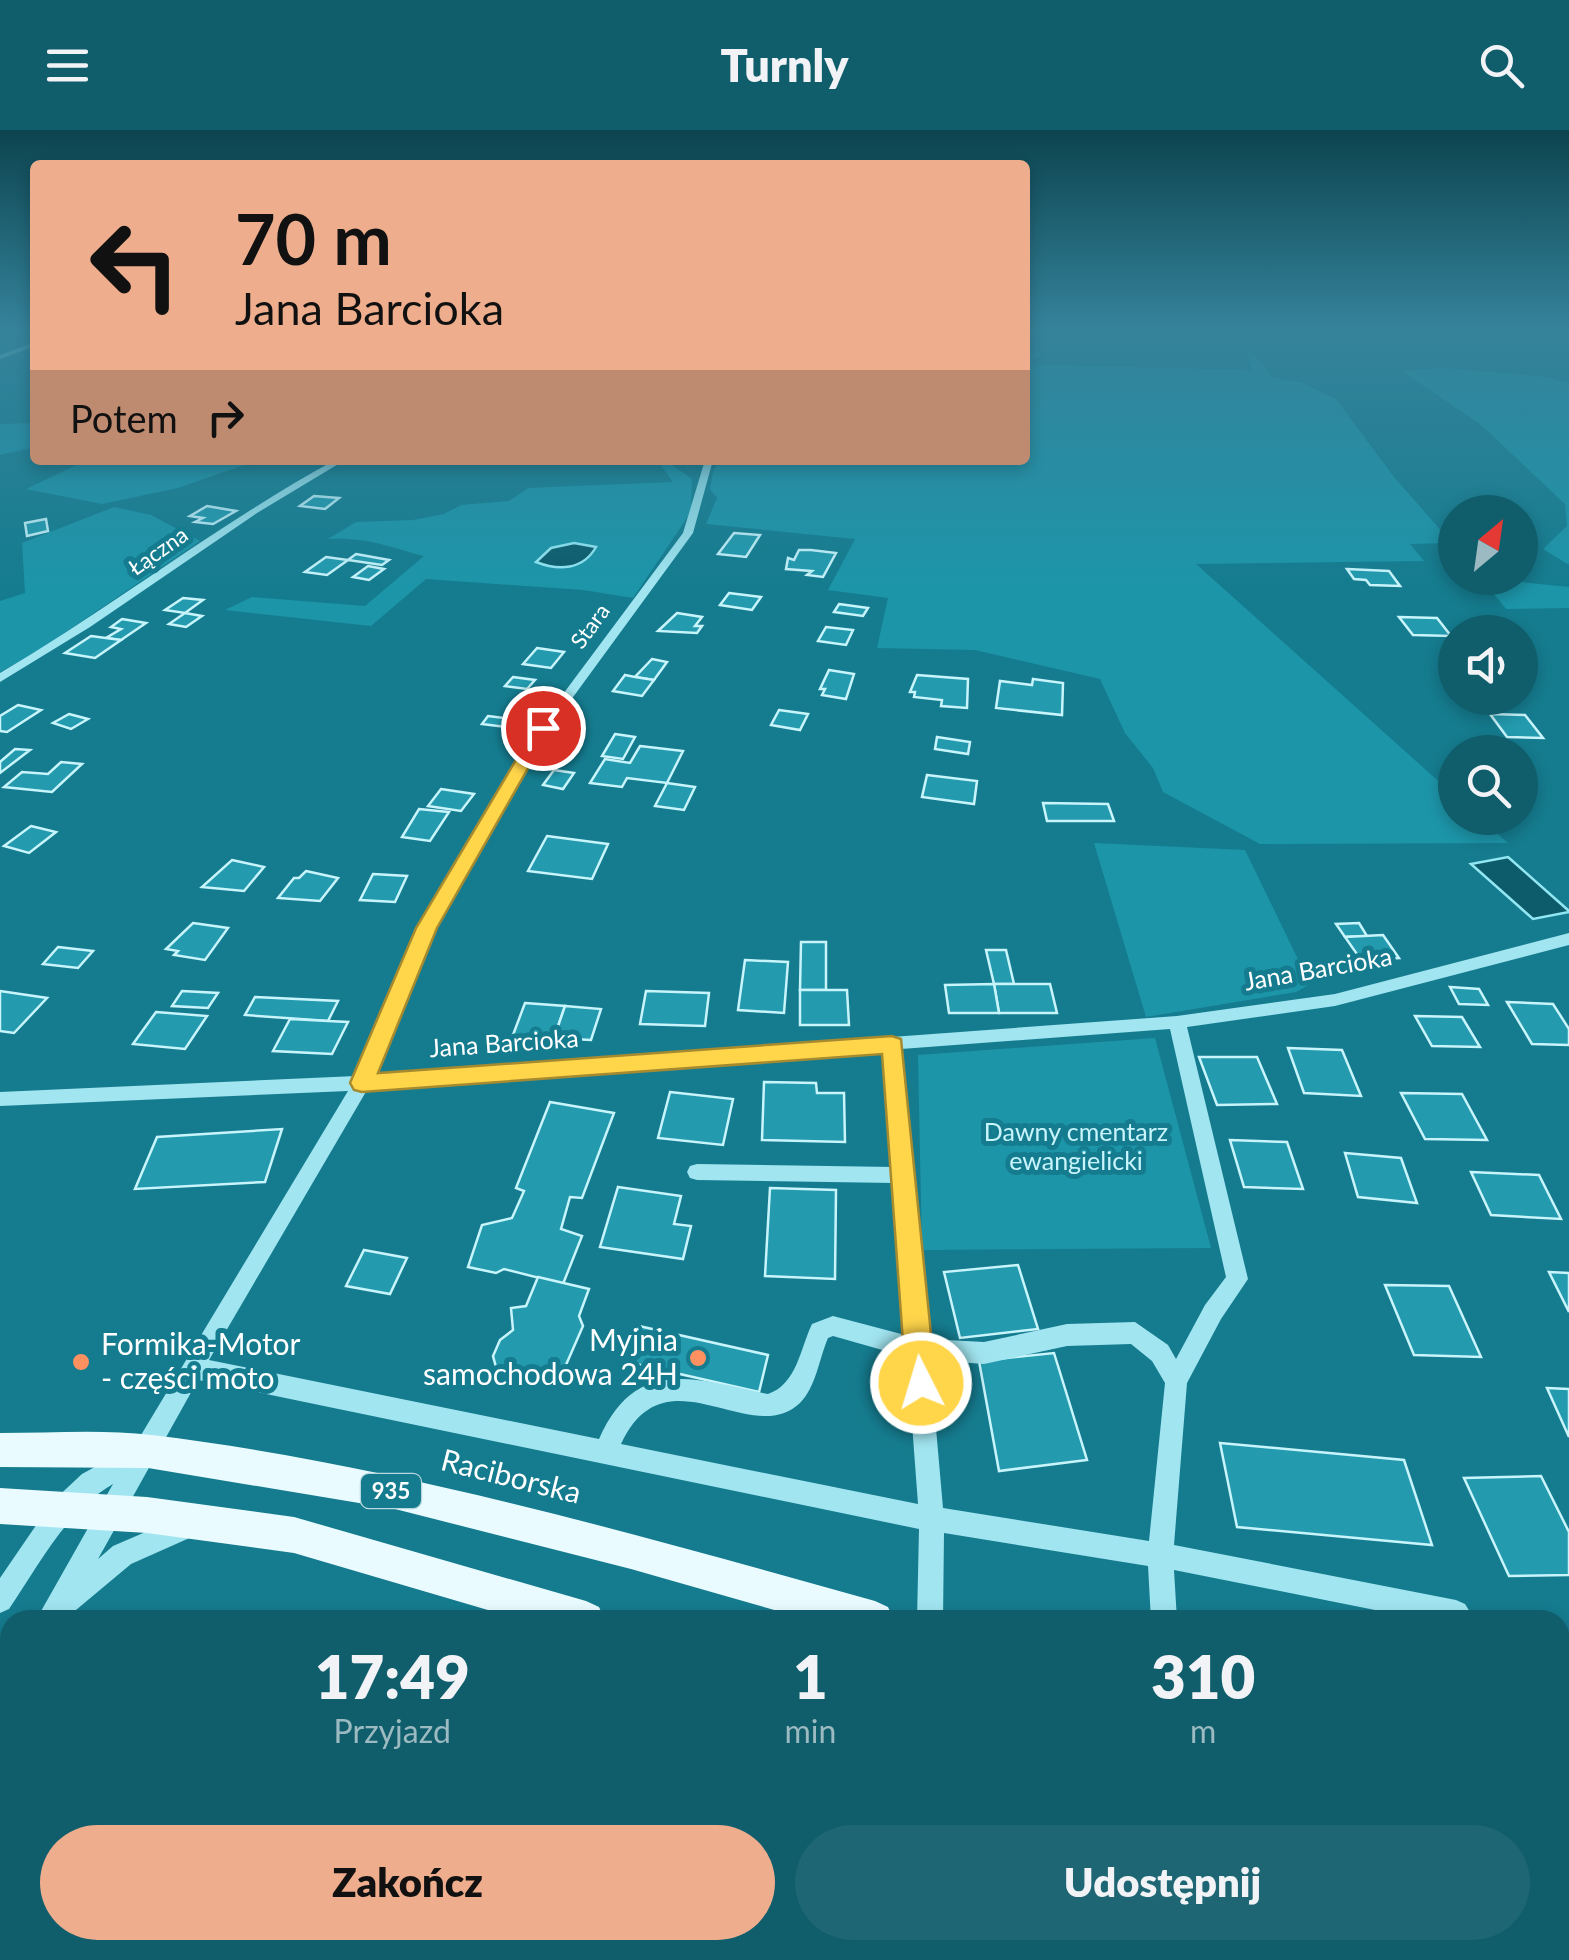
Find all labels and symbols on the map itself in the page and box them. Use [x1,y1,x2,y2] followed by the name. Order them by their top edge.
[1438,495,1538,595] north arrow
[123,521,193,581] street label: Łączna
[564,598,615,653] street label: Stara
[501,686,586,771] pin
[1242,940,1394,996] street label: Jana Barcioka
[428,1022,580,1062] street label: Jana Barcioka
[984,1116,1168,1175] park label: Dawny cmentarz ewangielicki
[423,1321,678,1391] place label: Myjnia samochodowa 24H
[101,1325,301,1395] place label: Formika-Motor - części moto
[869,1331,973,1435] position arrow
[687,1347,709,1369] marker: Myjnia samochodowa 24H
[70,1351,92,1373] marker: Formika-Motor - części moto
[438,1440,585,1510] street label: Raciborska
[361,1474,421,1508] road number: 935

